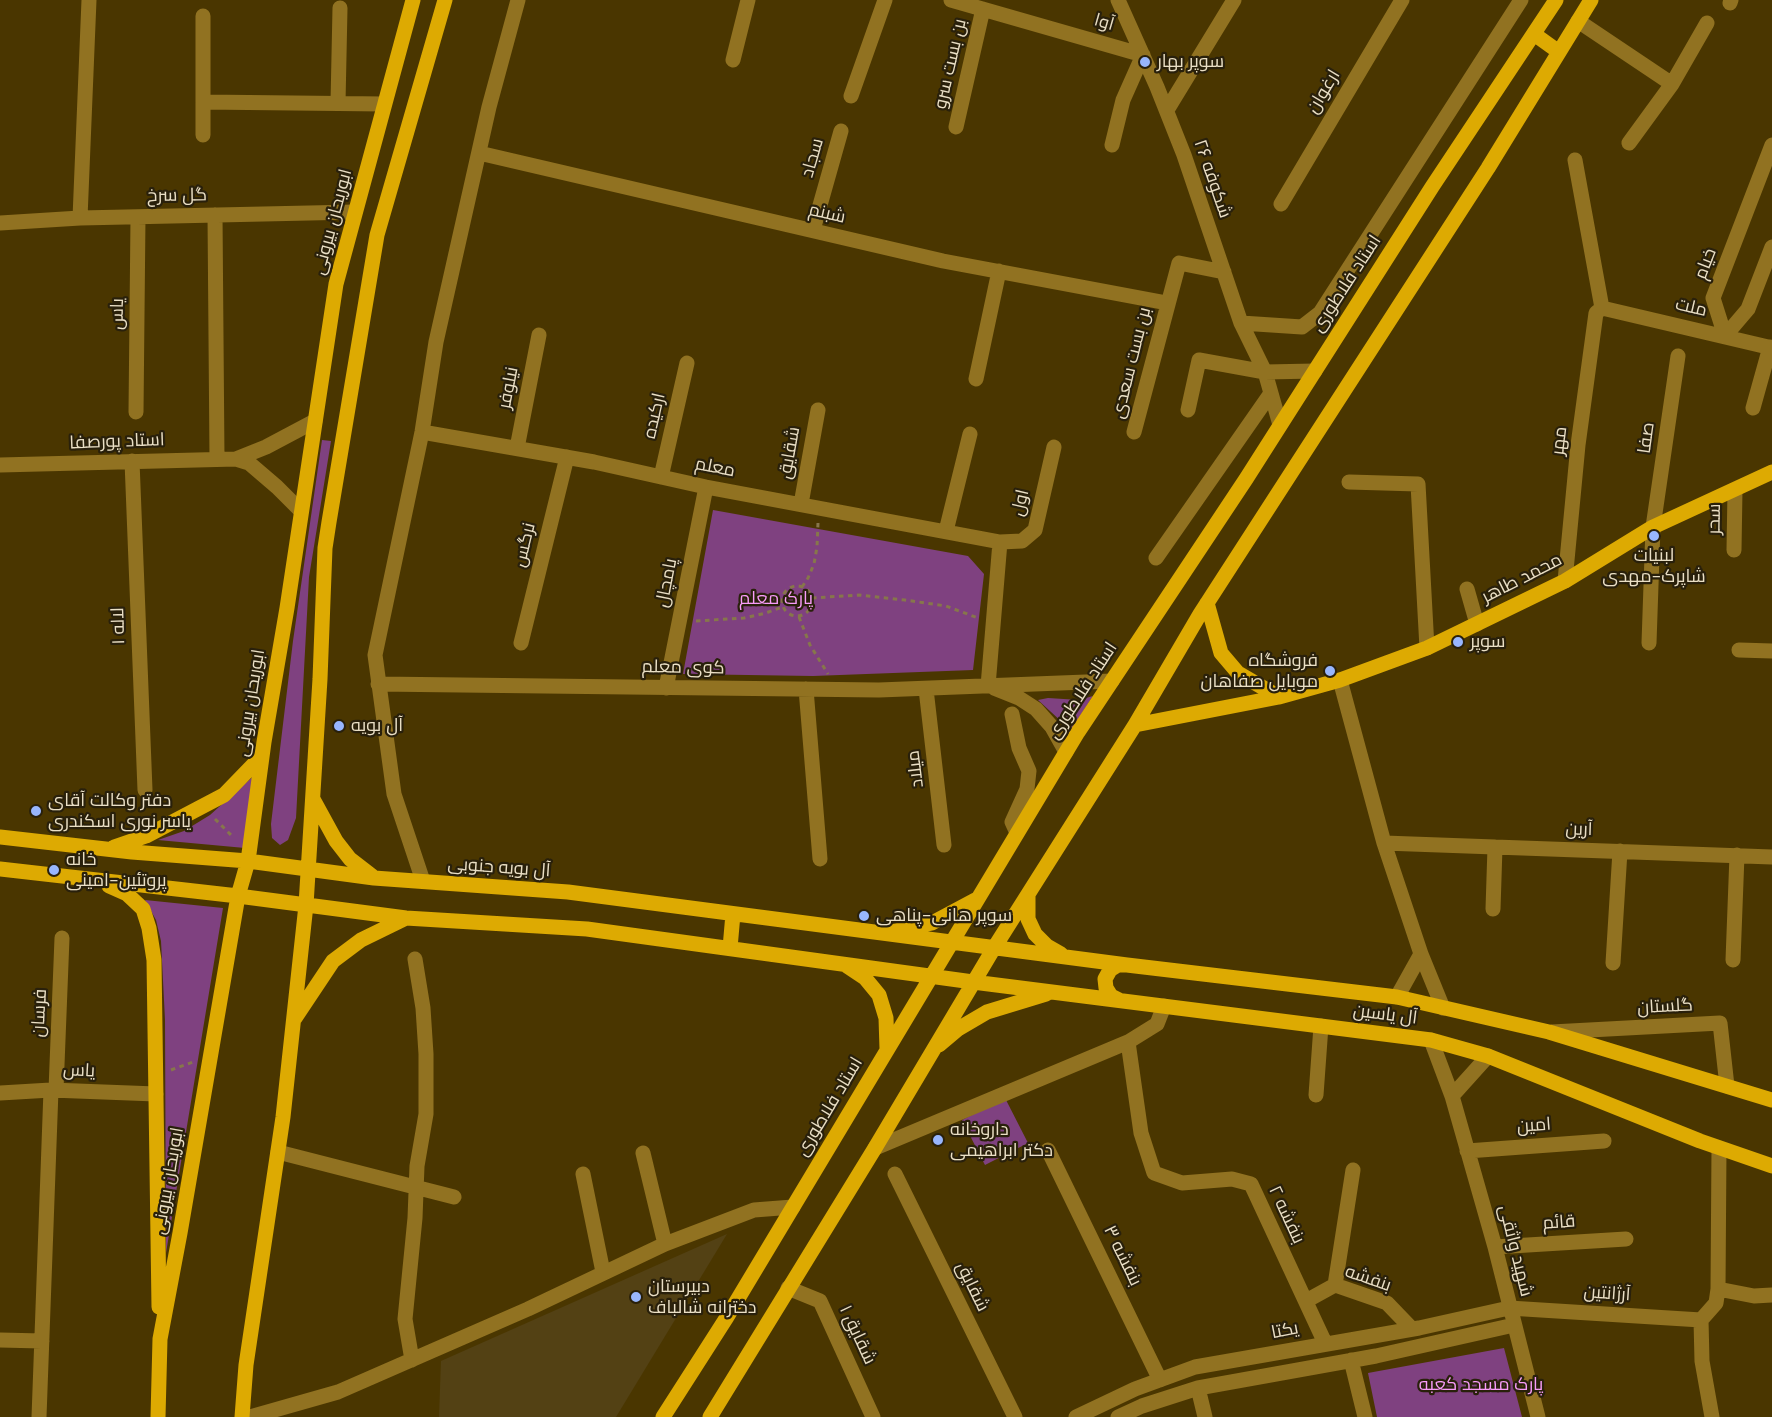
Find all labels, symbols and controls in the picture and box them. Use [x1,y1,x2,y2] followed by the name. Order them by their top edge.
[1092,10,1116,36] street label: آوا
[930,17,972,111] street label: بن بست سرو
[1157,51,1224,73] place label: سوپر بهار
[1138,55,1152,69] marker: سوپر بهار
[1303,66,1345,118] street label: ارغوان
[797,136,829,180] street label: سجاد
[1189,137,1235,221] street label: شکوفه ۲۶
[309,167,357,277] street label: ابوریحان بیرونی
[147,185,207,207] street label: گل سرخ
[806,199,848,229] street label: شبنم
[1308,231,1386,337] street label: استاد فلاطوری
[1690,245,1722,283] street label: خیام
[1673,294,1709,322] street label: ملت
[107,298,129,330] street label: یاس
[1108,305,1156,421] street label: بن بست سعدی
[494,365,524,411] street label: نیلوفر
[639,391,671,441] street label: ارکیده
[1634,421,1660,455] street label: صفا
[775,425,805,481] street label: شقایق
[1548,425,1572,457] street label: مهر
[69,430,165,454] street label: استاد پورصفا
[693,454,737,482] street label: معلم
[1007,488,1035,518] street label: اول
[1704,503,1726,535] street label: سحر
[509,521,541,569] street label: نرگس
[1647,529,1661,543] marker: لبنیات شاپرک-مهدی
[1602,545,1706,588] place label: لبنیات شاپرک-مهدی
[1478,550,1566,608] street label: محمد طاهر
[652,556,682,610] street label: پامچال
[739,588,813,610] park label: پارک معلم
[108,607,130,645] street label: لاله ۱
[1470,631,1505,653] place label: سوپر
[1451,635,1465,649] marker: سوپر
[1044,638,1122,744] street label: استاد فلاطوری
[232,648,270,758] street label: ابوریحان بیرونی
[1201,650,1318,692] place label: فروشگاه موبایل صفاهان
[641,656,725,680] street label: کوی معلم
[1323,664,1337,678] marker: فروشگاه موبایل صفاهان
[351,715,403,737] place label: آل بویه
[332,719,346,733] marker: آل بویه
[903,749,929,789] street label: میلاد
[48,790,191,832] place label: دفتر وکالت آقای یاسر نوری اسکندری
[29,804,43,818] marker: دفتر وکالت آقای یاسر نوری اسکندری
[1565,819,1593,841] street label: آرین
[66,849,167,892] place label: خانه پروتئین-امینی
[447,854,551,882] street label: آل بویه جنوبی
[47,863,61,877] marker: خانه پروتئین-امینی
[876,905,1012,927] place label: سوپر هانی-پناهی
[857,909,871,923] marker: سوپر هانی-پناهی
[28,988,52,1038] street label: فرسان
[1637,995,1693,1019] street label: گلستان
[1352,1000,1418,1030] street label: آل یاسین
[792,1054,868,1160] street label: استاد فلاطوری
[62,1059,96,1083] street label: یاس
[1516,1114,1552,1138] street label: امین
[950,1119,1053,1162] place label: داروخانه دکتر ابراهیمی
[149,1126,189,1236] street label: ابوریحان بیرونی
[931,1133,945,1147] marker: داروخانه دکتر ابراهیمی
[1263,1182,1309,1248] street label: بنفشه ۲
[1493,1203,1537,1299] street label: شهید واثقی
[1542,1211,1576,1235] street label: قائم
[1098,1222,1146,1290] street label: بنفشه ۳
[951,1259,993,1315] street label: شقایق
[1342,1261,1394,1297] street label: بنفشه
[648,1276,757,1318] place label: دبیرستان دخترانه شالباف
[1583,1282,1631,1306] street label: آرژانتین
[629,1290,643,1304] marker: دبیرستان دخترانه شالباف
[834,1302,880,1368] street label: شقایق ۱
[1270,1318,1300,1344] street label: یکتا
[1419,1374,1543,1396] park label: پارک مسجد کعبه

